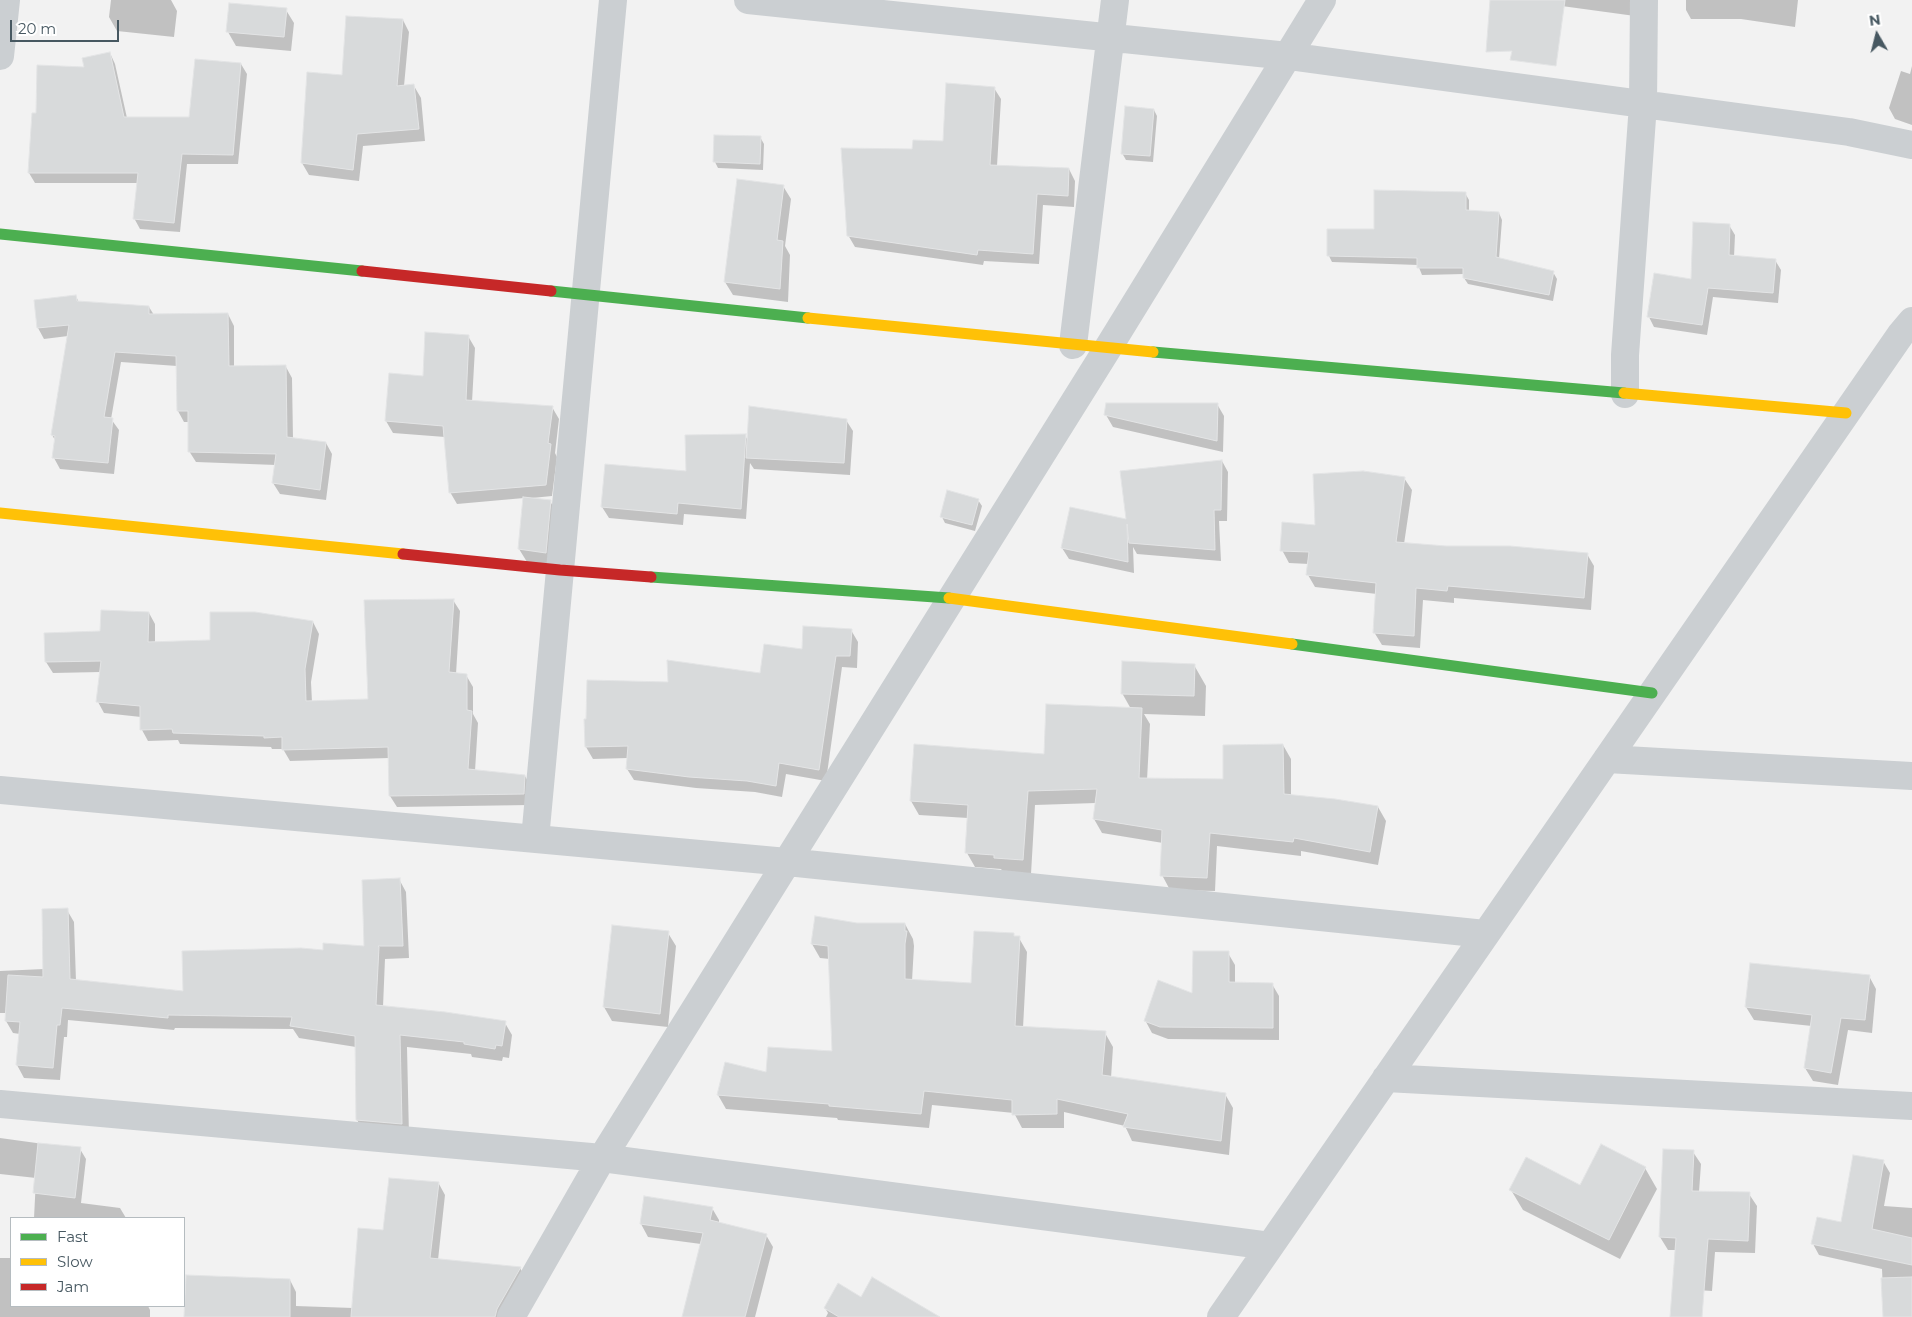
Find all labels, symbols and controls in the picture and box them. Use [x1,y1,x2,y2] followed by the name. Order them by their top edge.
[12,10,121,42] scale bar
[1852,10,1902,60] north arrow
[1868,10,1882,30] text: N
[18,19,56,38] text: 20 m
[10,1217,185,1307] legend
[57,1227,88,1246] text: Fast
[57,1252,93,1271] text: Slow
[57,1277,89,1296] text: Jam

